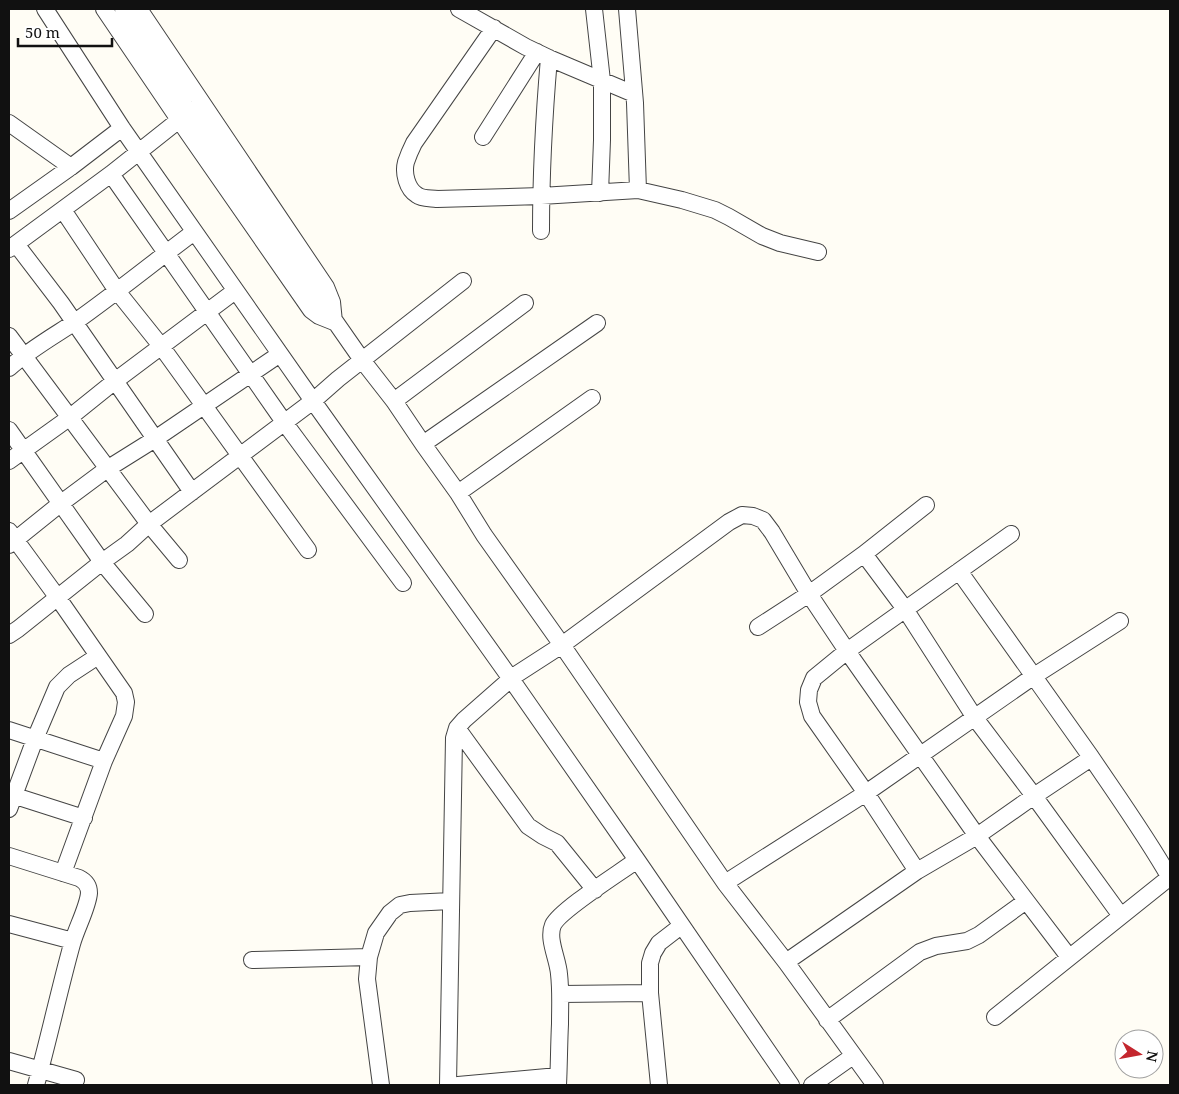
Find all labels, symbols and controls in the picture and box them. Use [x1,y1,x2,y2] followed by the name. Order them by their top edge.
[18,15,111,47] scale bar
[25,22,60,42] text: 50 m
[1114,1029,1164,1079] north arrow
[1142,1049,1163,1064] text: N

